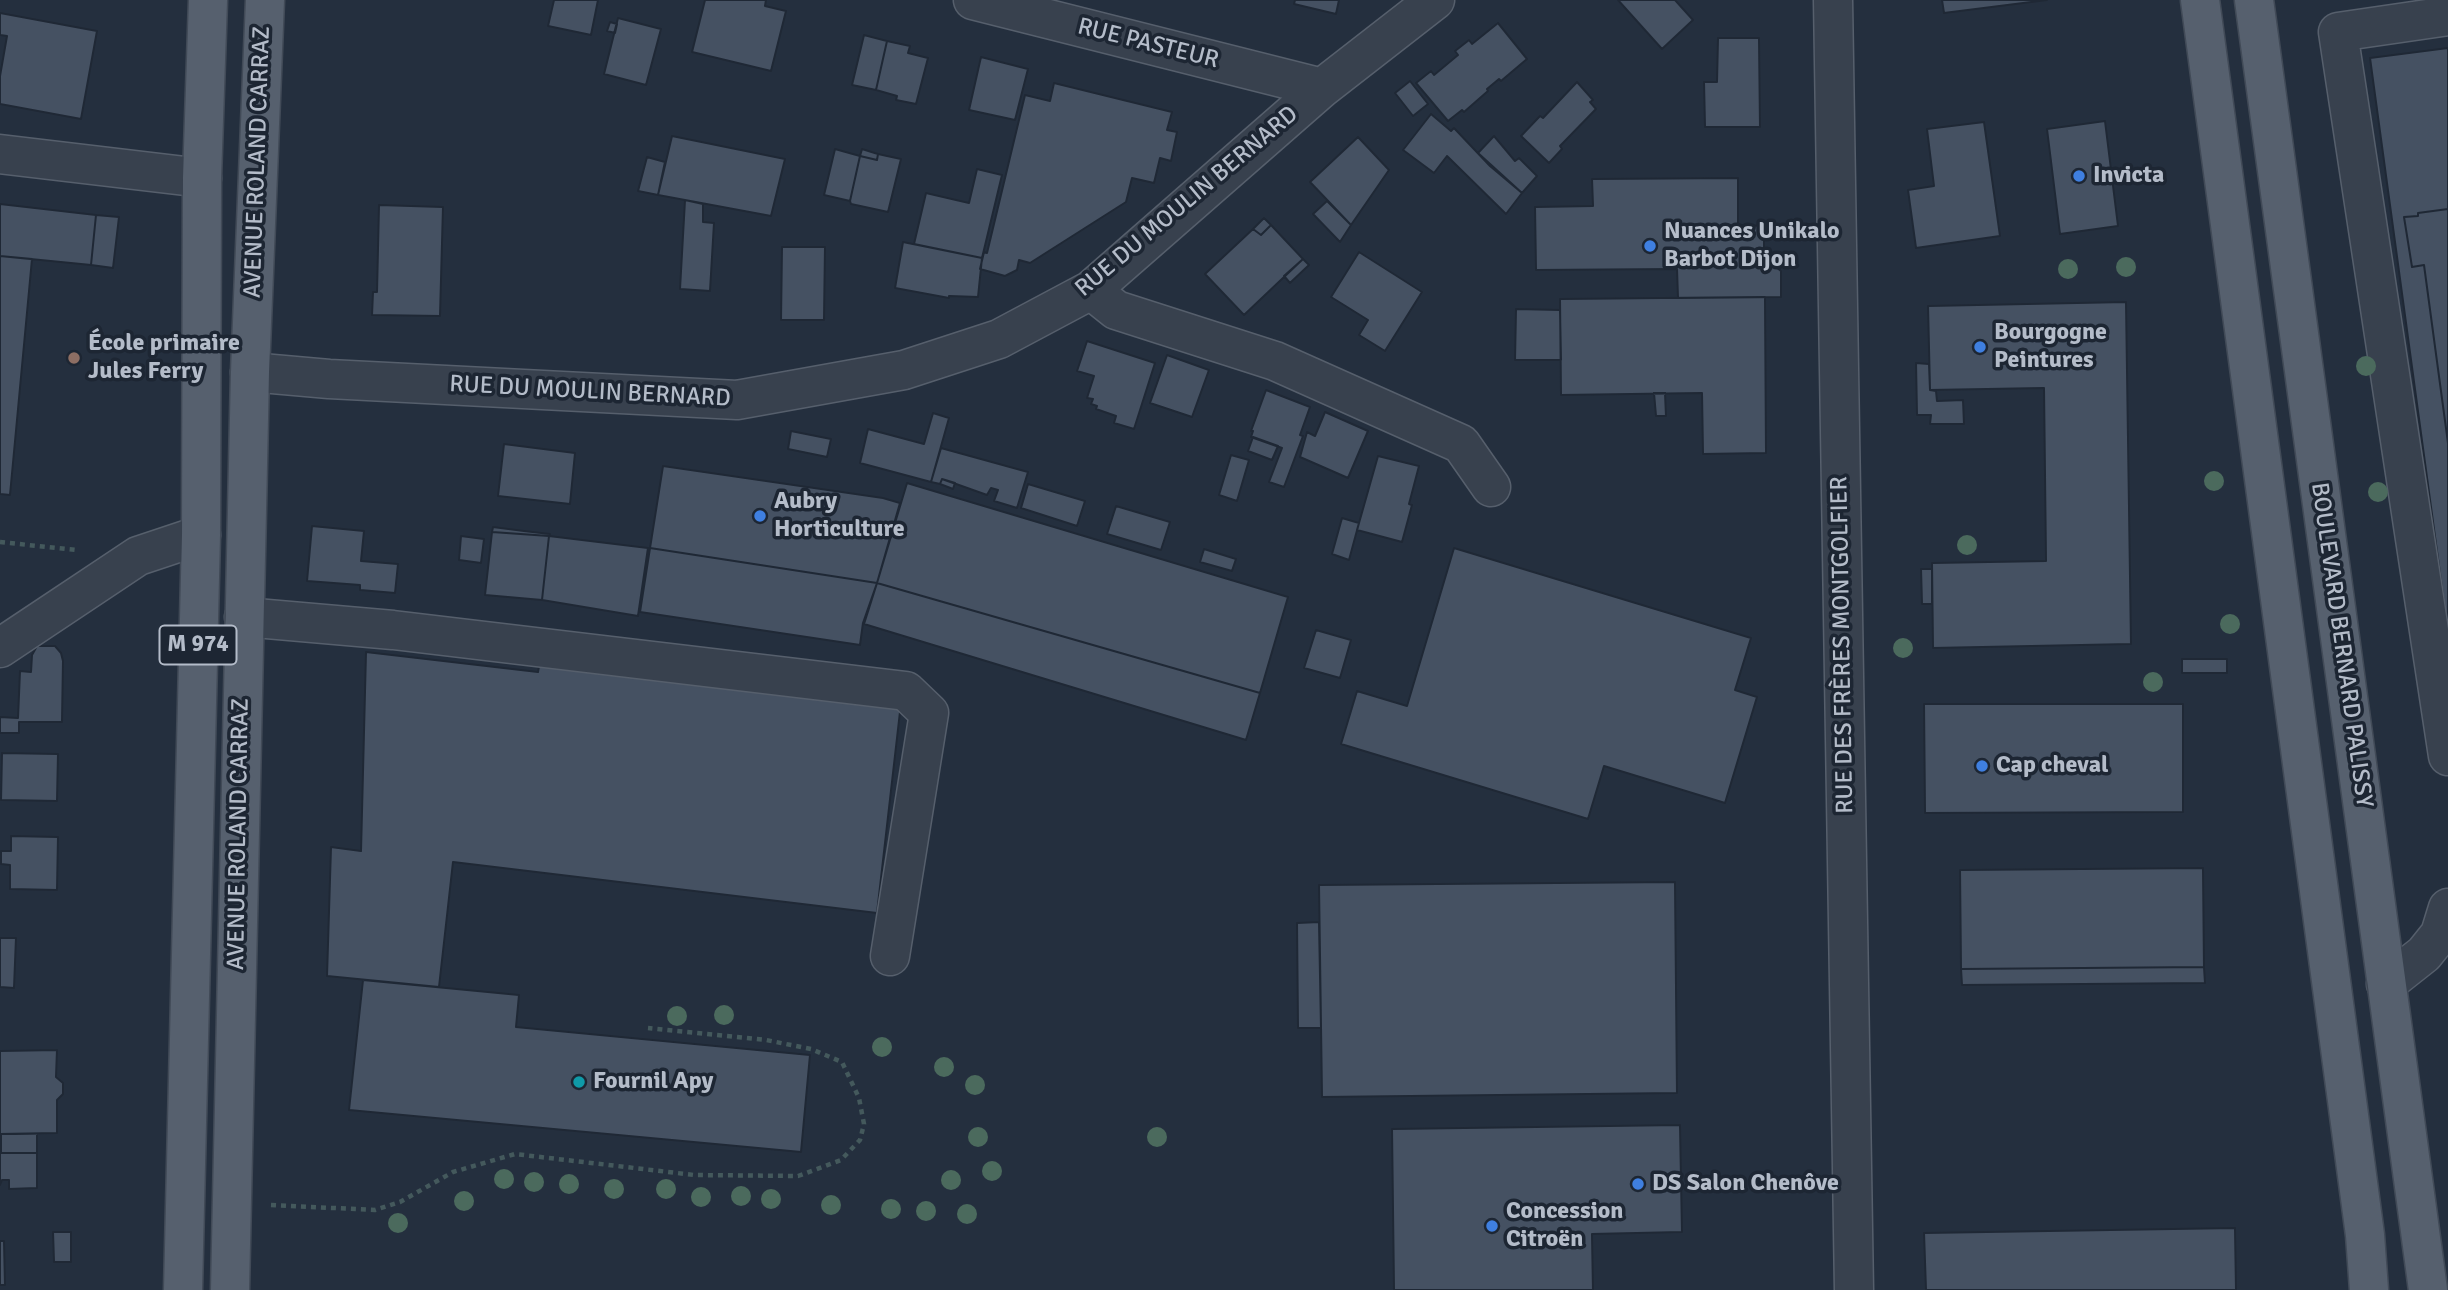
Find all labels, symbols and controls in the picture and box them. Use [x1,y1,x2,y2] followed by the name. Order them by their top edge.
[1074,13,1222,75] street label: RUE PASTEUR
[239,26,277,298] street label: AVENUE ROLAND CARRAZ
[1070,101,1304,303] street label: RUE DU MOULIN BERNARD
[2093,162,2164,190] place label: Invicta
[2071,168,2087,184] marker: Invicta
[1664,218,1839,274] place label: Nuances Unikalo Barbot Dijon
[1642,238,1658,254] marker: Nuances Unikalo Barbot Dijon
[1994,319,2107,375] place label: Bourgogne Peintures
[88,330,240,386] place label: École primaire Jules Ferry
[1972,339,1988,355] marker: Bourgogne Peintures
[66,350,82,366] marker: École primaire Jules Ferry
[449,370,731,414] street label: RUE DU MOULIN BERNARD
[1826,476,1860,814] street label: RUE DES FRÈRES MONTGOLFIER
[2304,481,2378,809] street label: BOULEVARD BERNARD PALISSY
[774,488,905,544] place label: Aubry Horticulture
[752,508,768,524] marker: Aubry Horticulture
[160,625,236,664] road number: M 974
[222,698,256,970] street label: AVENUE ROLAND CARRAZ
[1996,752,2108,780] place label: Cap cheval
[1974,758,1990,774] marker: Cap cheval
[593,1068,713,1096] place label: Fournil Apy
[571,1074,587,1090] marker: Fournil Apy
[1652,1170,1839,1198] place label: DS Salon Chenôve
[1630,1176,1646,1192] marker: DS Salon Chenôve
[1506,1198,1623,1254] place label: Concession Citroën
[1484,1218,1500,1234] marker: Concession Citroën

